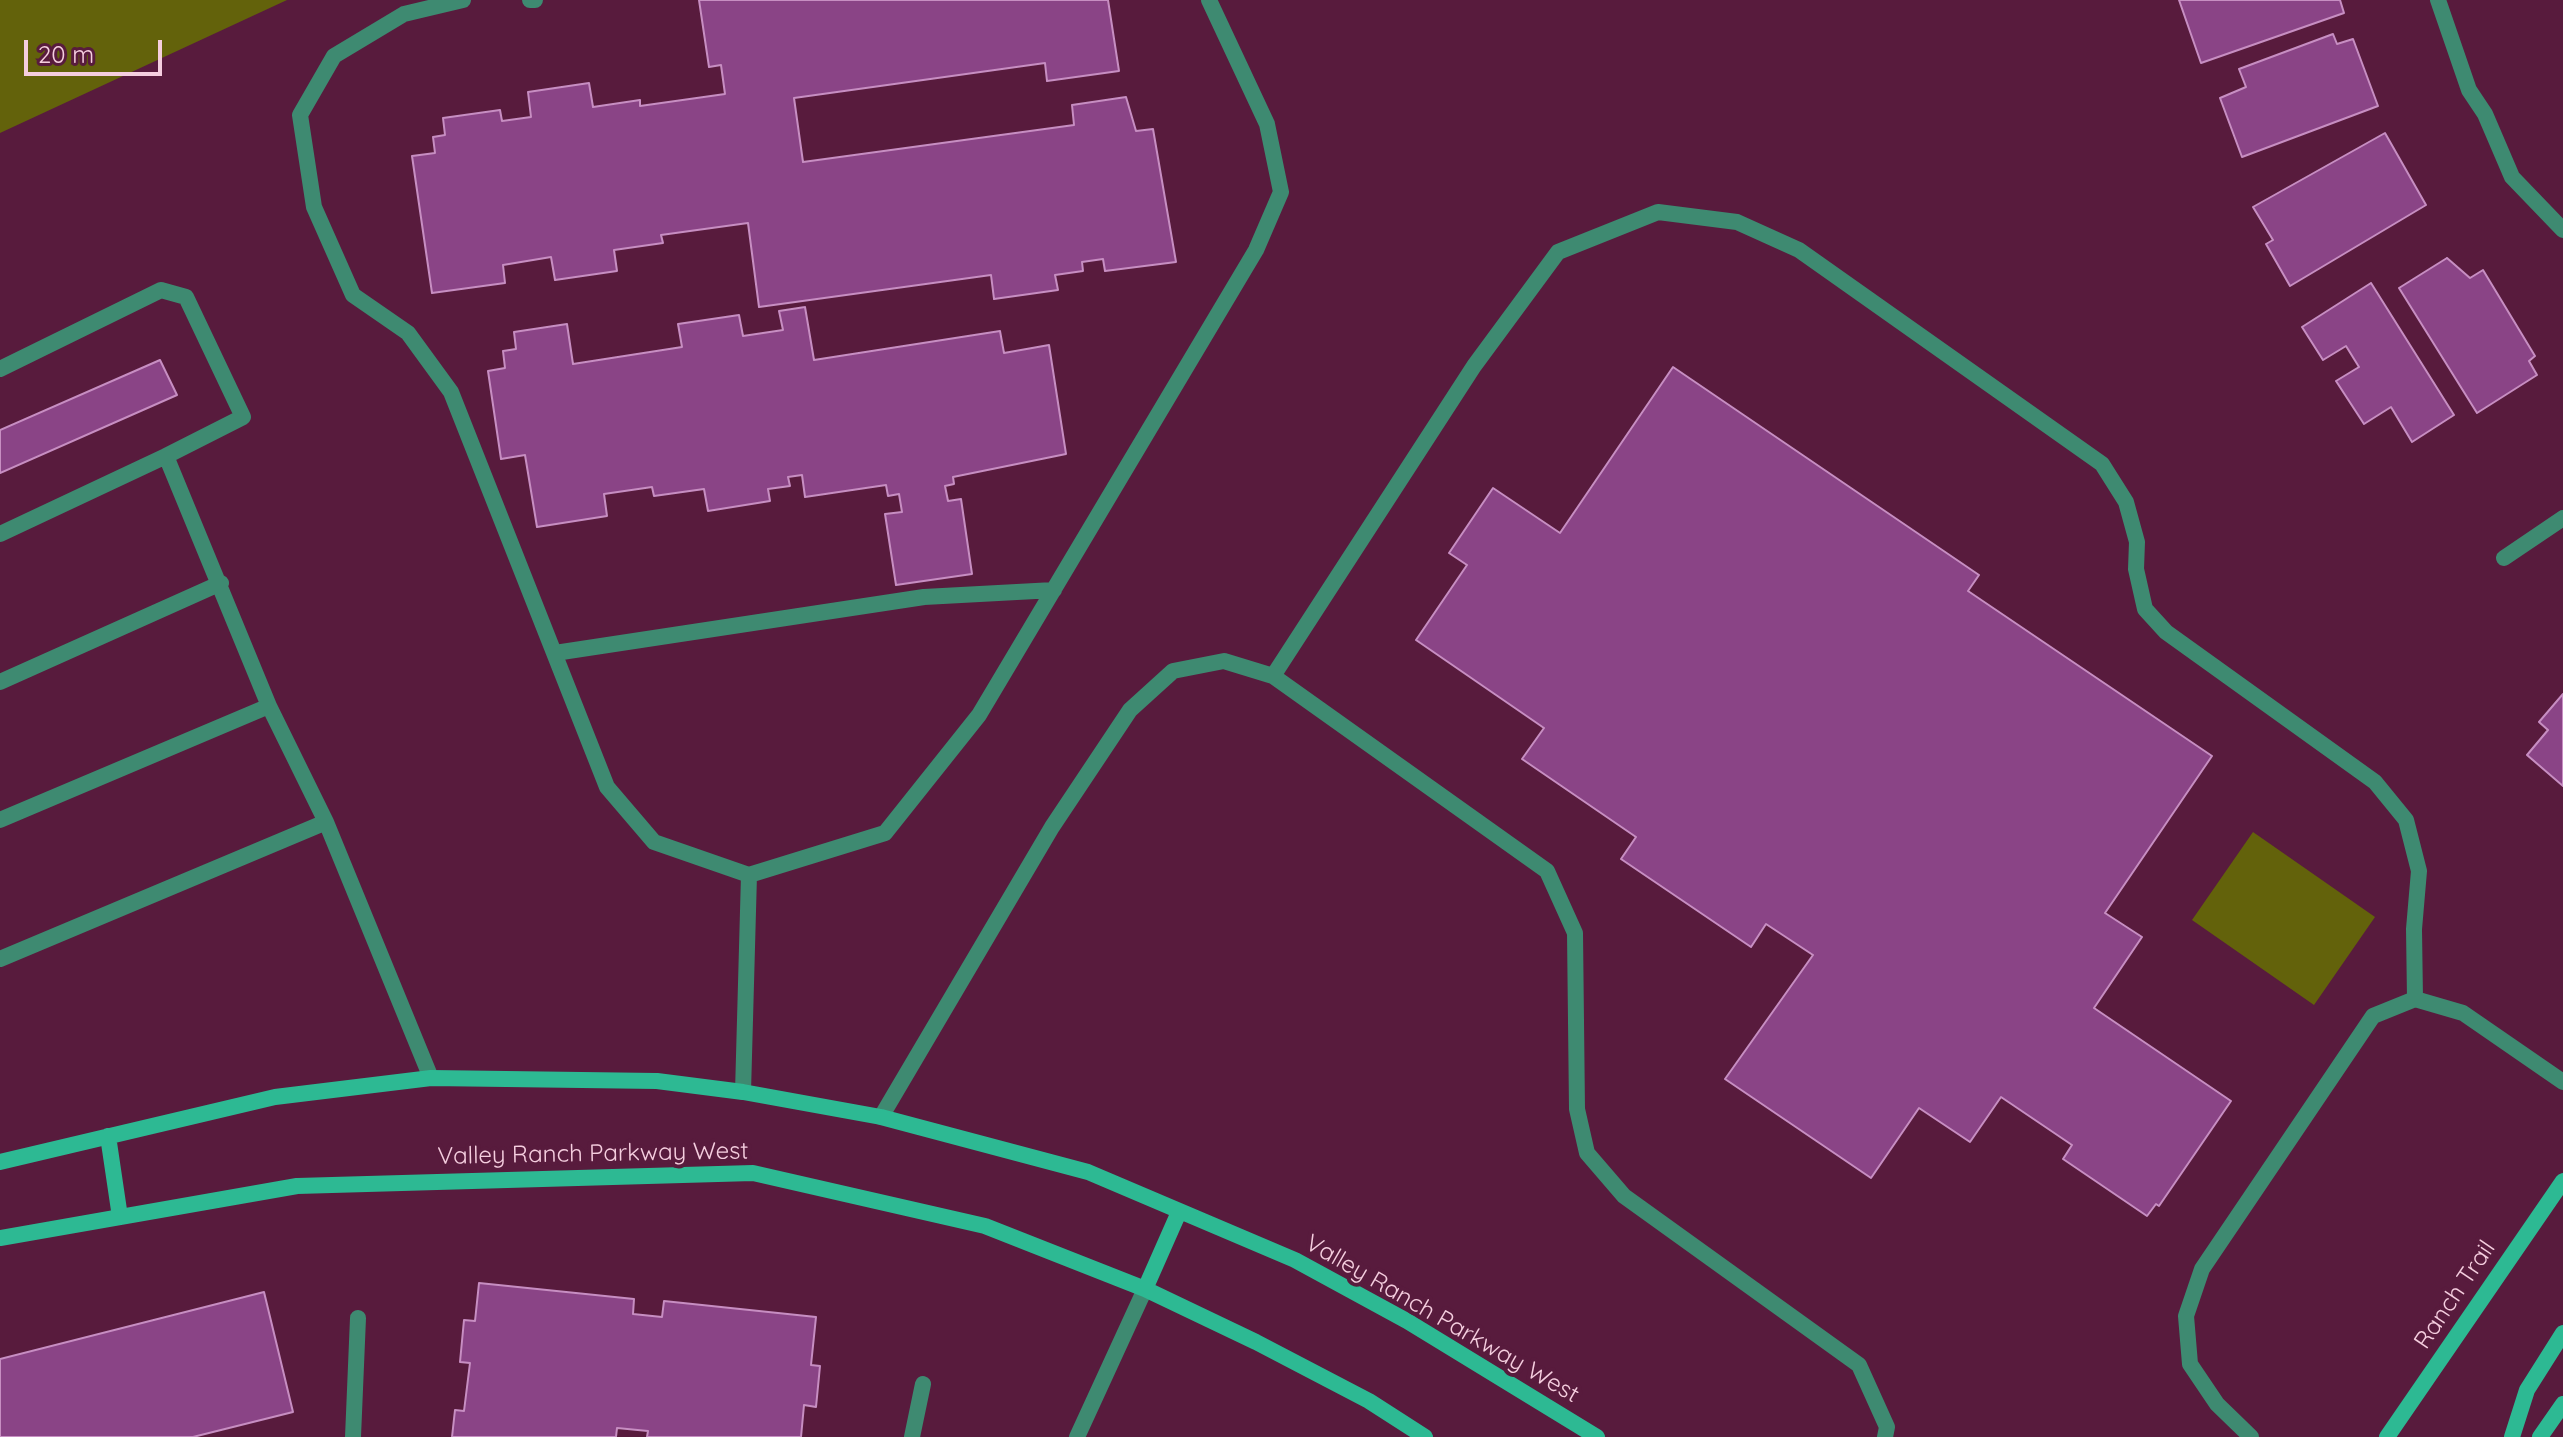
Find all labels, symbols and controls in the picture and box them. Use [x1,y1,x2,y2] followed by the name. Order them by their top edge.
[28,24,166,74] scale bar
[38,39,94,69] text: 20 m
[437,1137,749,1171] street label: Valley Ranch Parkway West
[1300,1229,1584,1409] street label: Valley Ranch Parkway West
[2408,1235,2502,1355] street label: Ranch Trail

